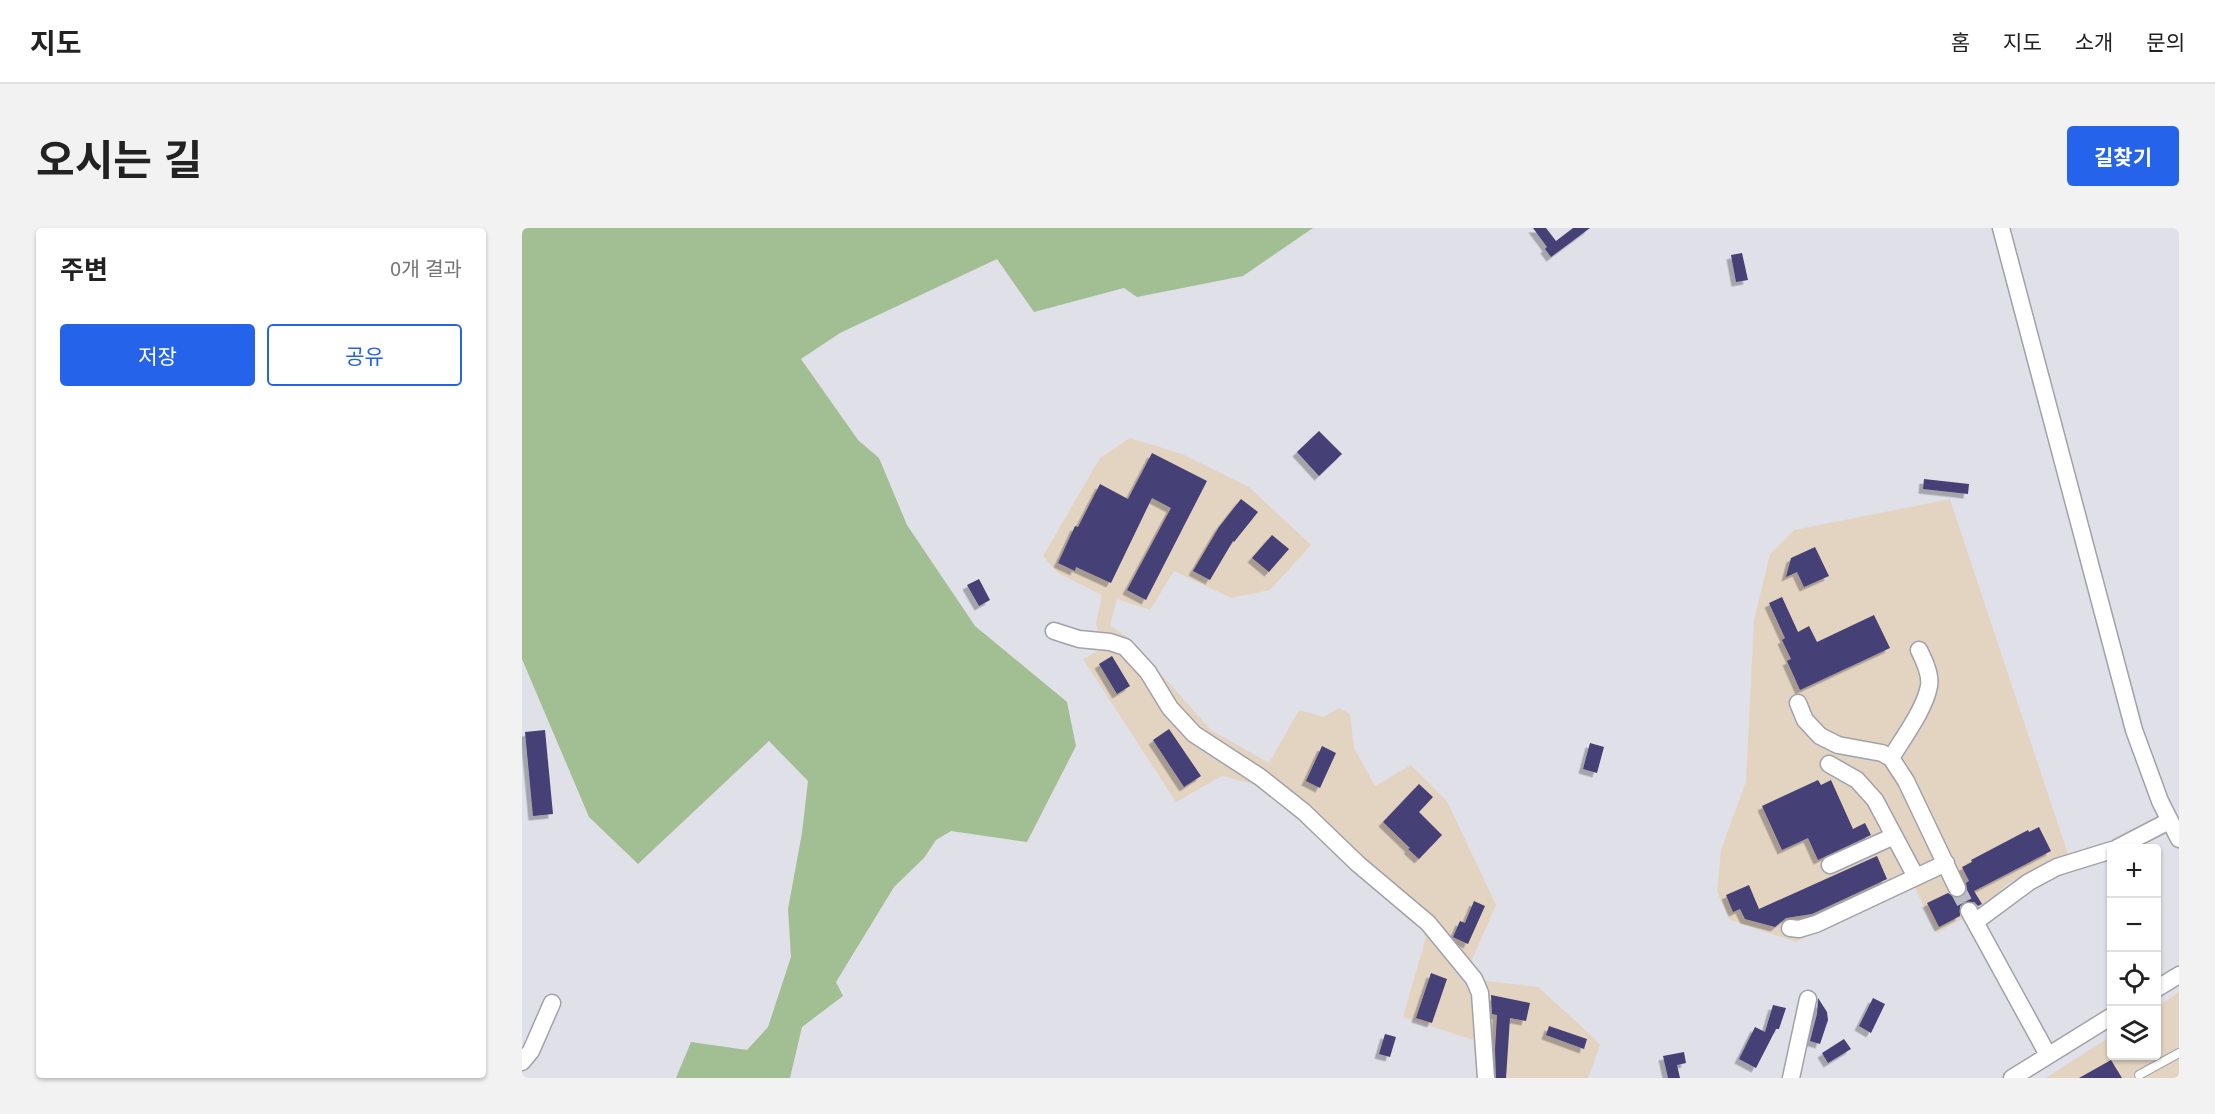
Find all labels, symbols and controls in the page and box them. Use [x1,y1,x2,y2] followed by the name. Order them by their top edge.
[30,21,82,61] text: 지도
[1951,26,1970,56] text: 홈
[2003,26,2042,56] text: 지도
[2075,26,2113,56] text: 소개
[2146,26,2185,56] text: 문의
[36,126,202,187] text: 오시는 길
[2067,126,2179,186] button: 길찾기
[60,249,108,286] text: 주변
[390,253,462,282] text: 0개 결과
[60,324,255,386] button: 저장
[267,324,462,386] button: 공유
[2107,844,2161,1060] map controls
[2107,844,2161,898] button: +
[2107,898,2161,952] button: −
[2107,952,2161,1006] button: locate
[2107,1006,2161,1060] button: layers

